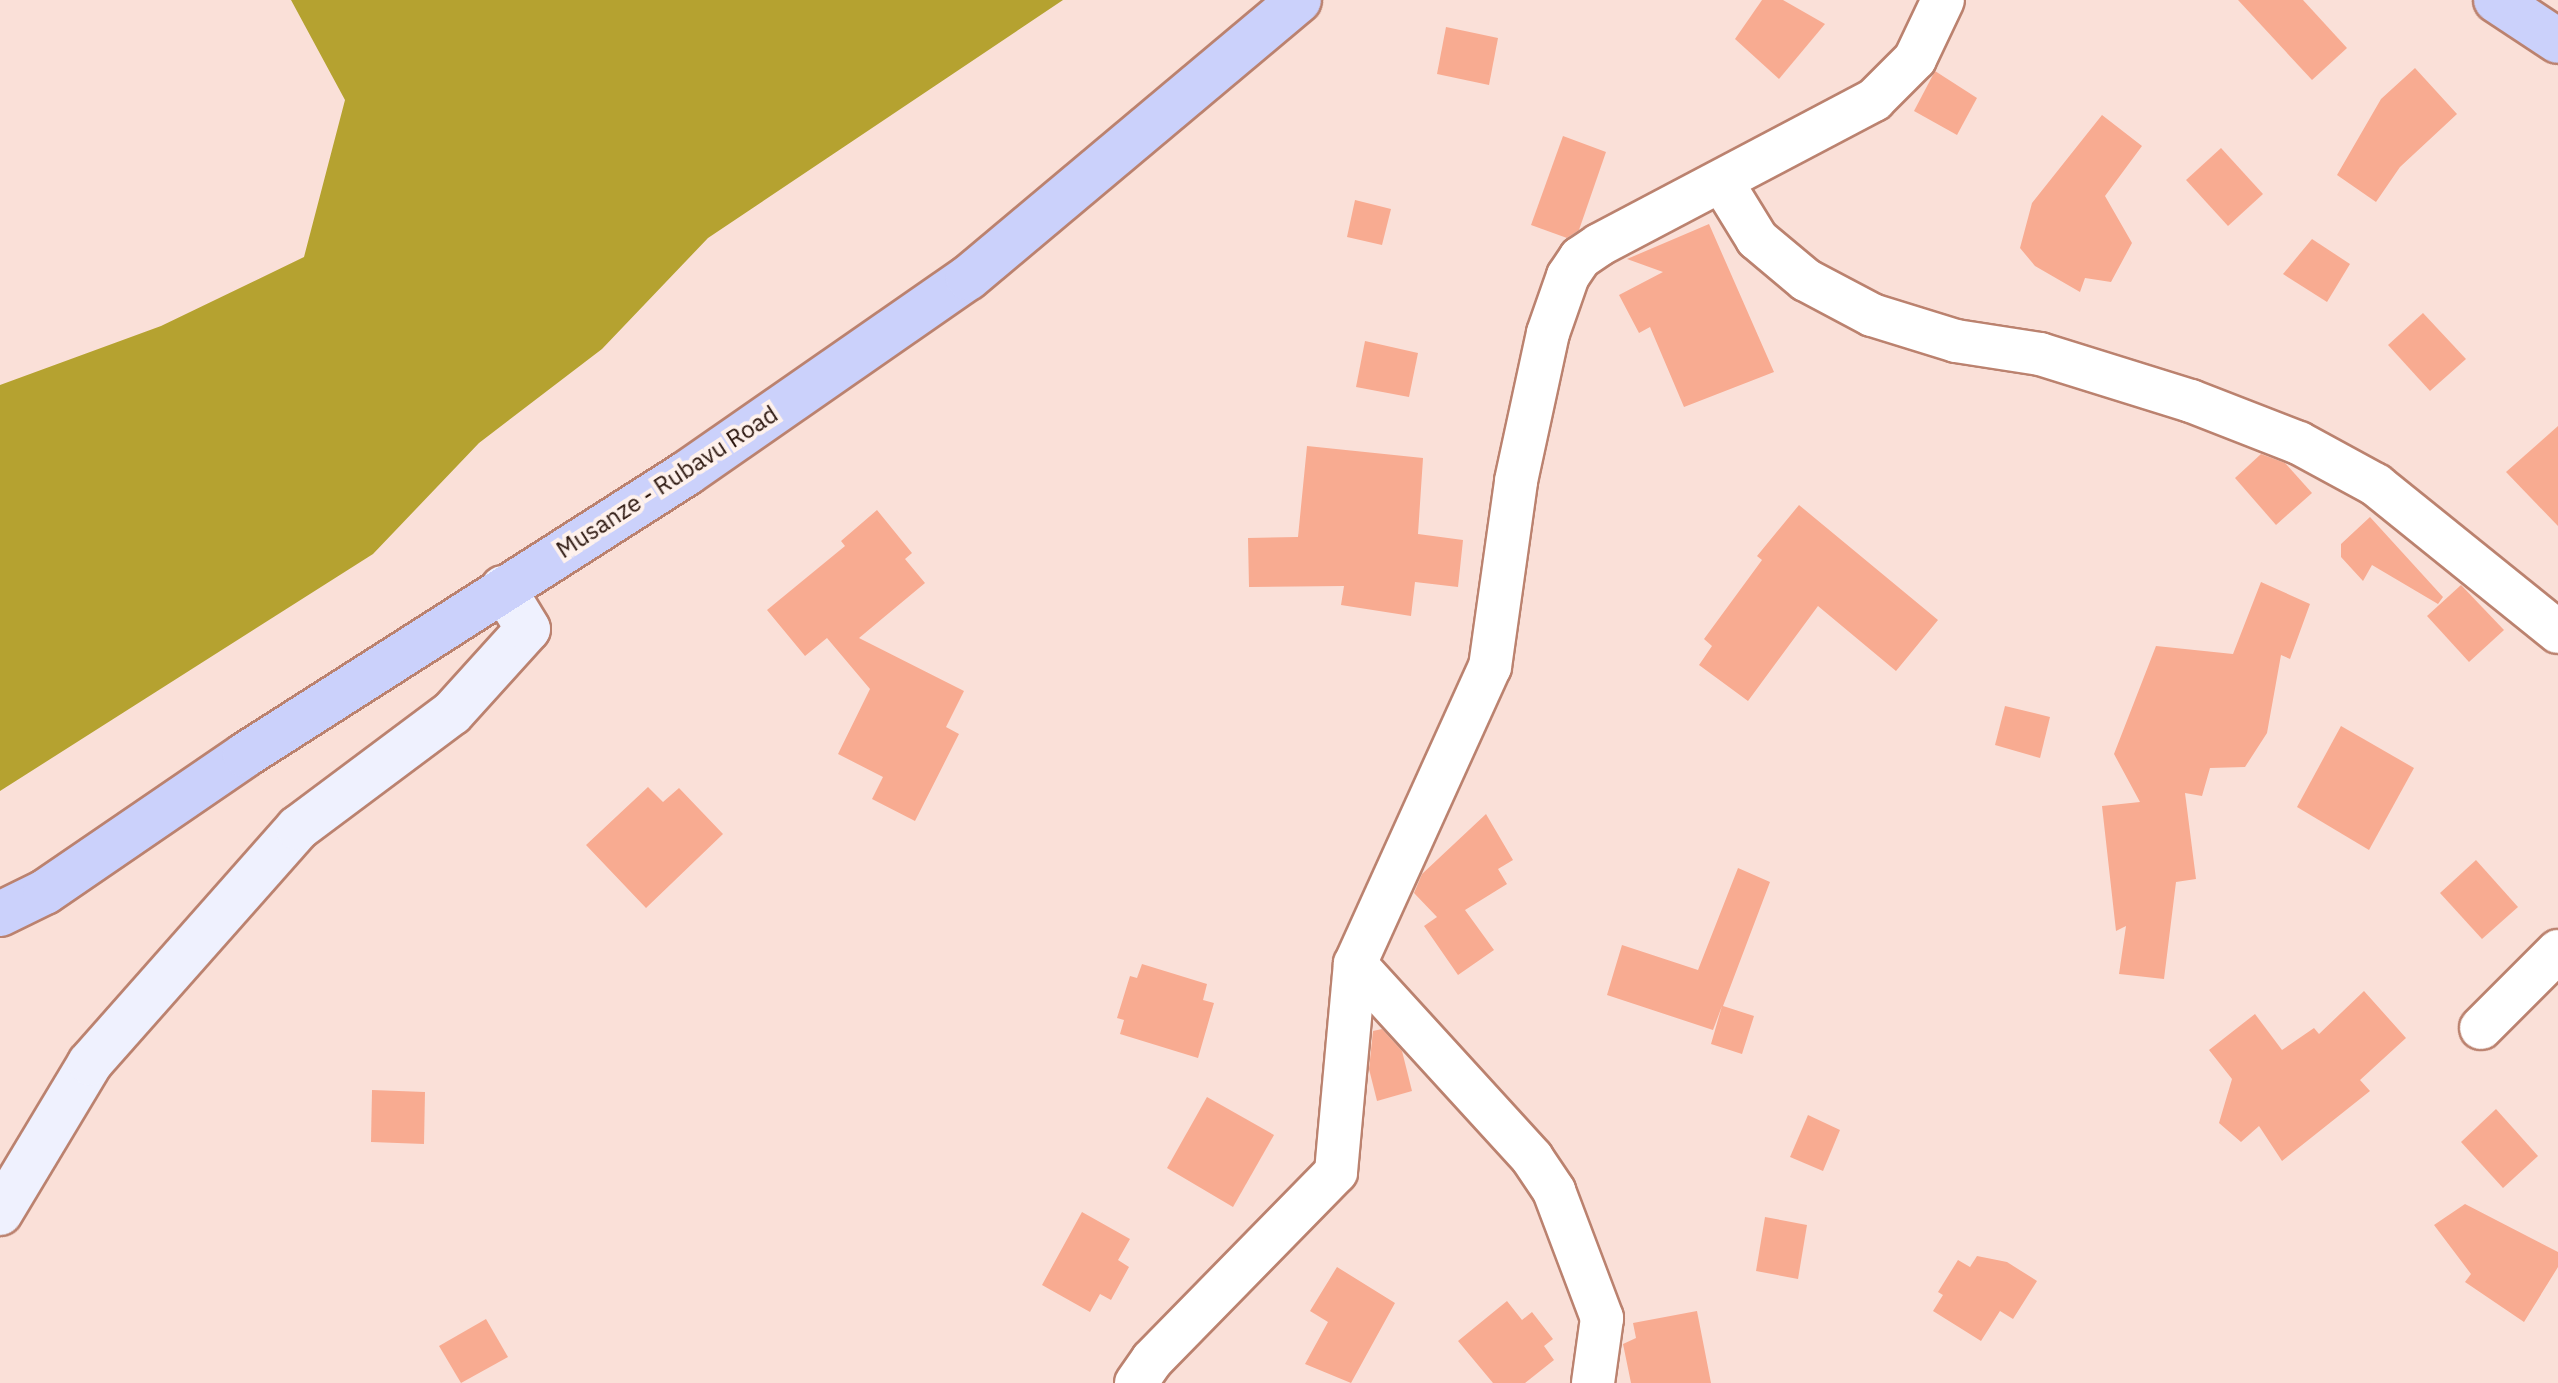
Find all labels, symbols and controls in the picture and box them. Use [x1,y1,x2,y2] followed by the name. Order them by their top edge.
[551,400,783,564] street label: Musanze - Rubavu Road

